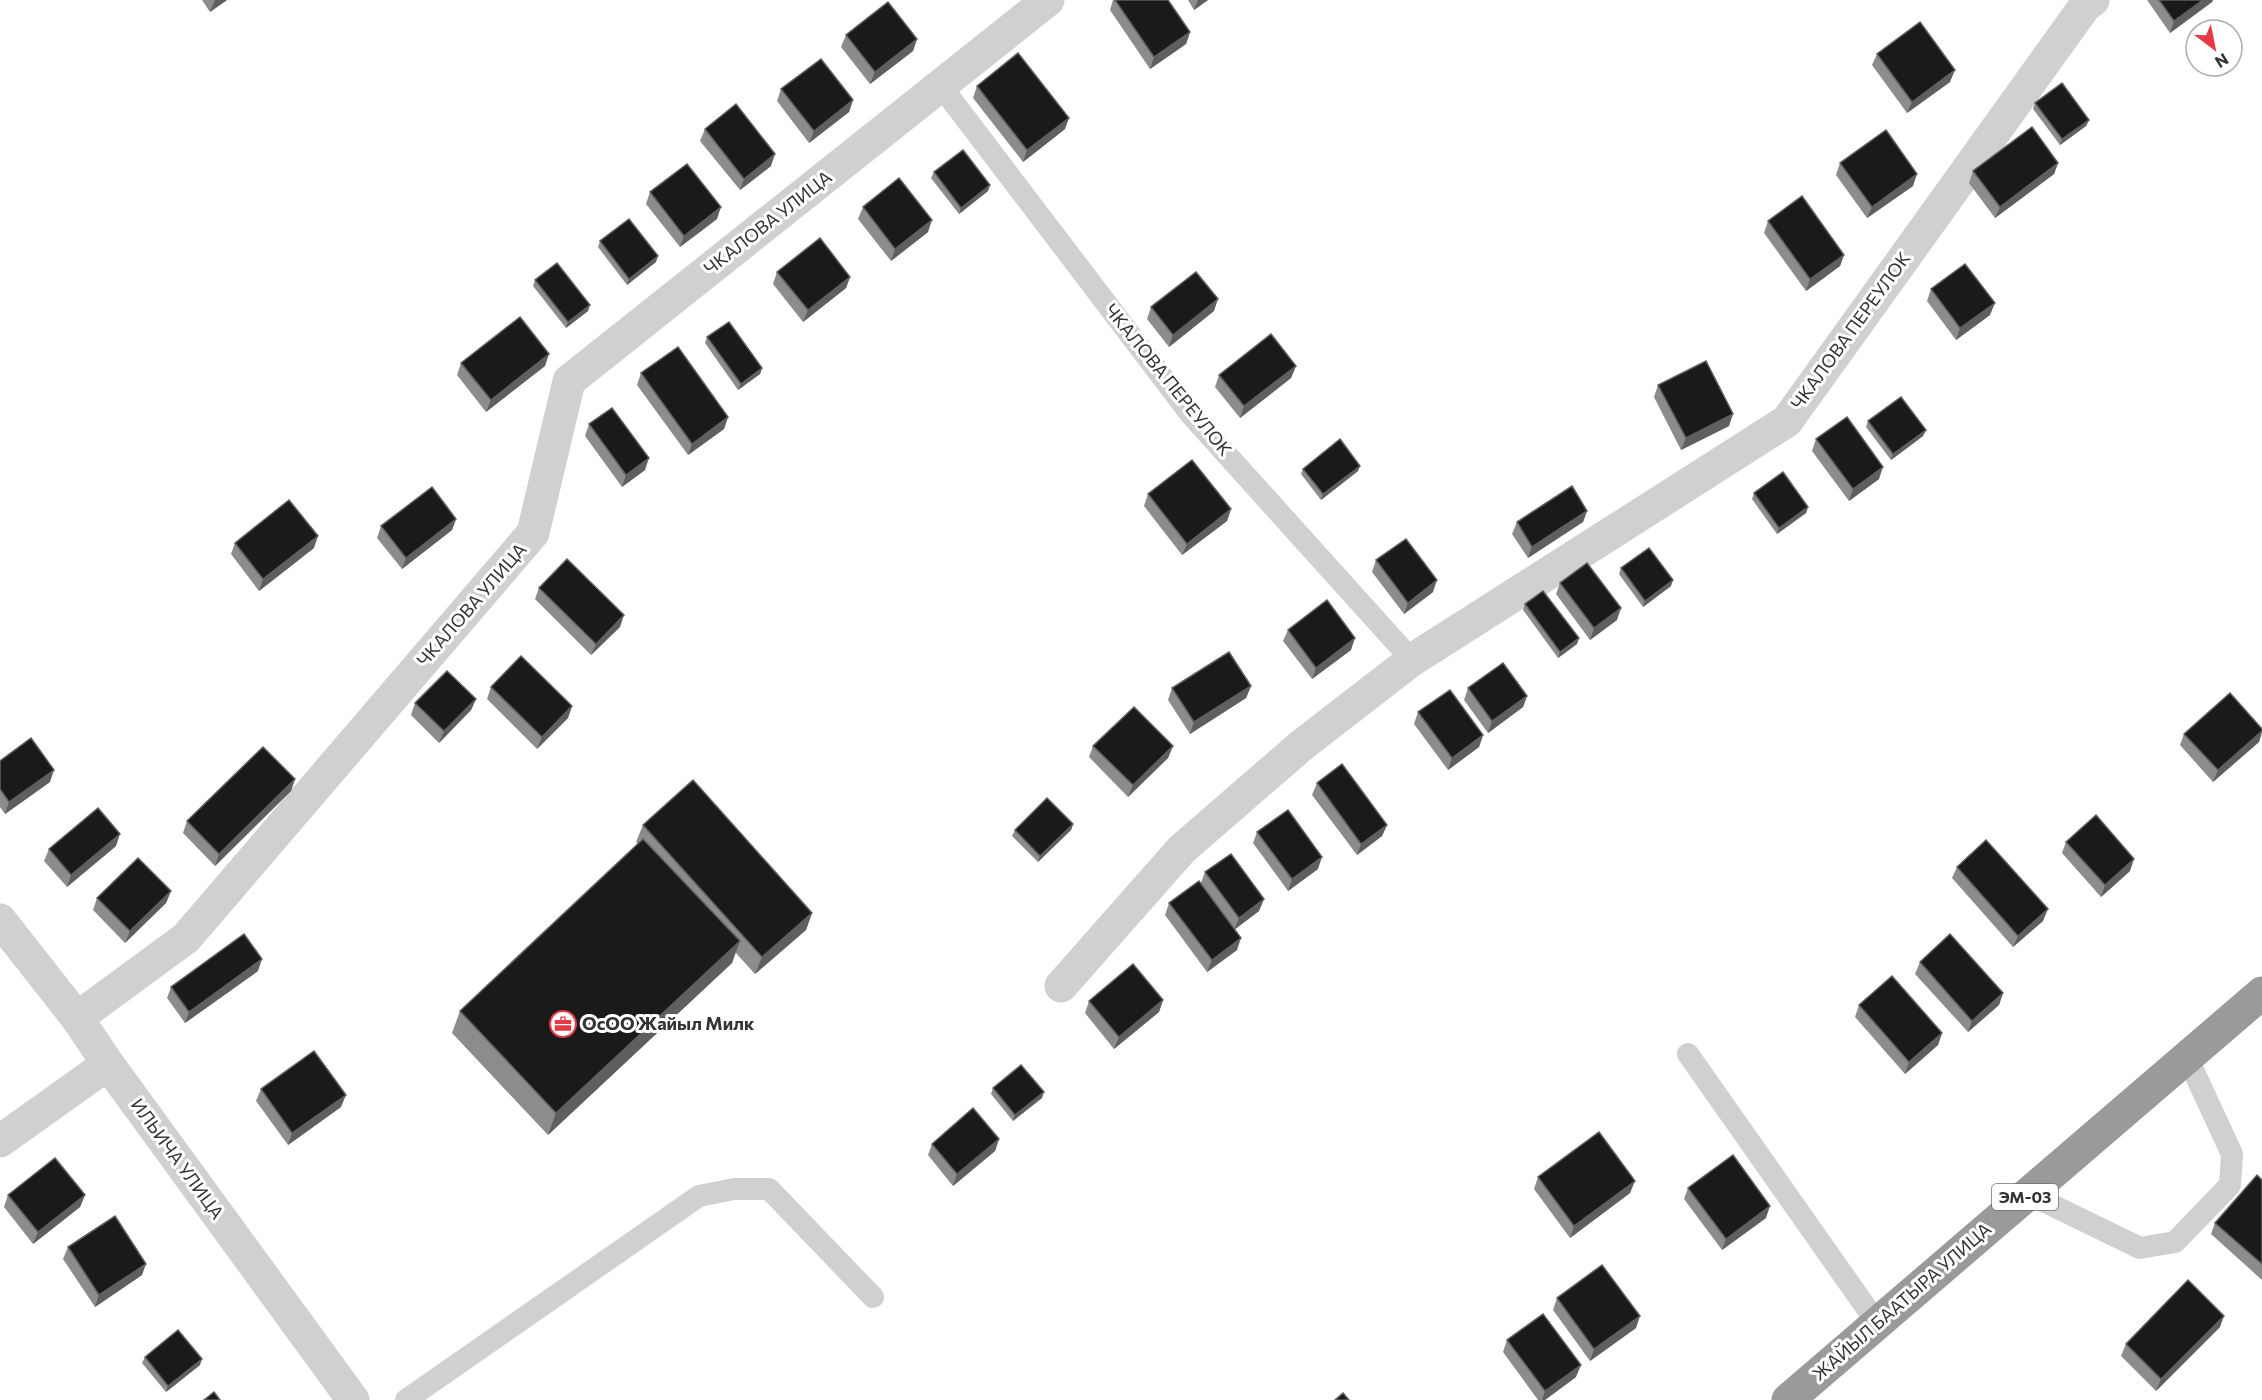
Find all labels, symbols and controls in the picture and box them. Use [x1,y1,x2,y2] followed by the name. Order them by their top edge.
[2184,18,2244,78] north arrow
[2212,50,2232,72] text: N
[699,165,836,279] street label: ЧКАЛОВА УЛИЦА
[1786,247,1915,413] street label: ЧКАЛОВА ПЕРЕУЛОК
[1101,299,1237,460] street label: ЧКАЛОВА ПЕРЕУЛОК
[412,538,531,670] street label: ЧКАЛОВА УЛИЦА
[548,1009,578,1039] office icon: ОсОО Жайыл Милк
[582,1012,755,1034] place label: ОсОО Жайыл Милк
[127,1094,229,1223] street label: ИЛЬИЧА УЛИЦА
[1992,1184,2058,1210] road number: ЭМ-03
[1807,1218,1995,1385] street label: ЖАЙЫЛ БААТЫРА УЛИЦА

